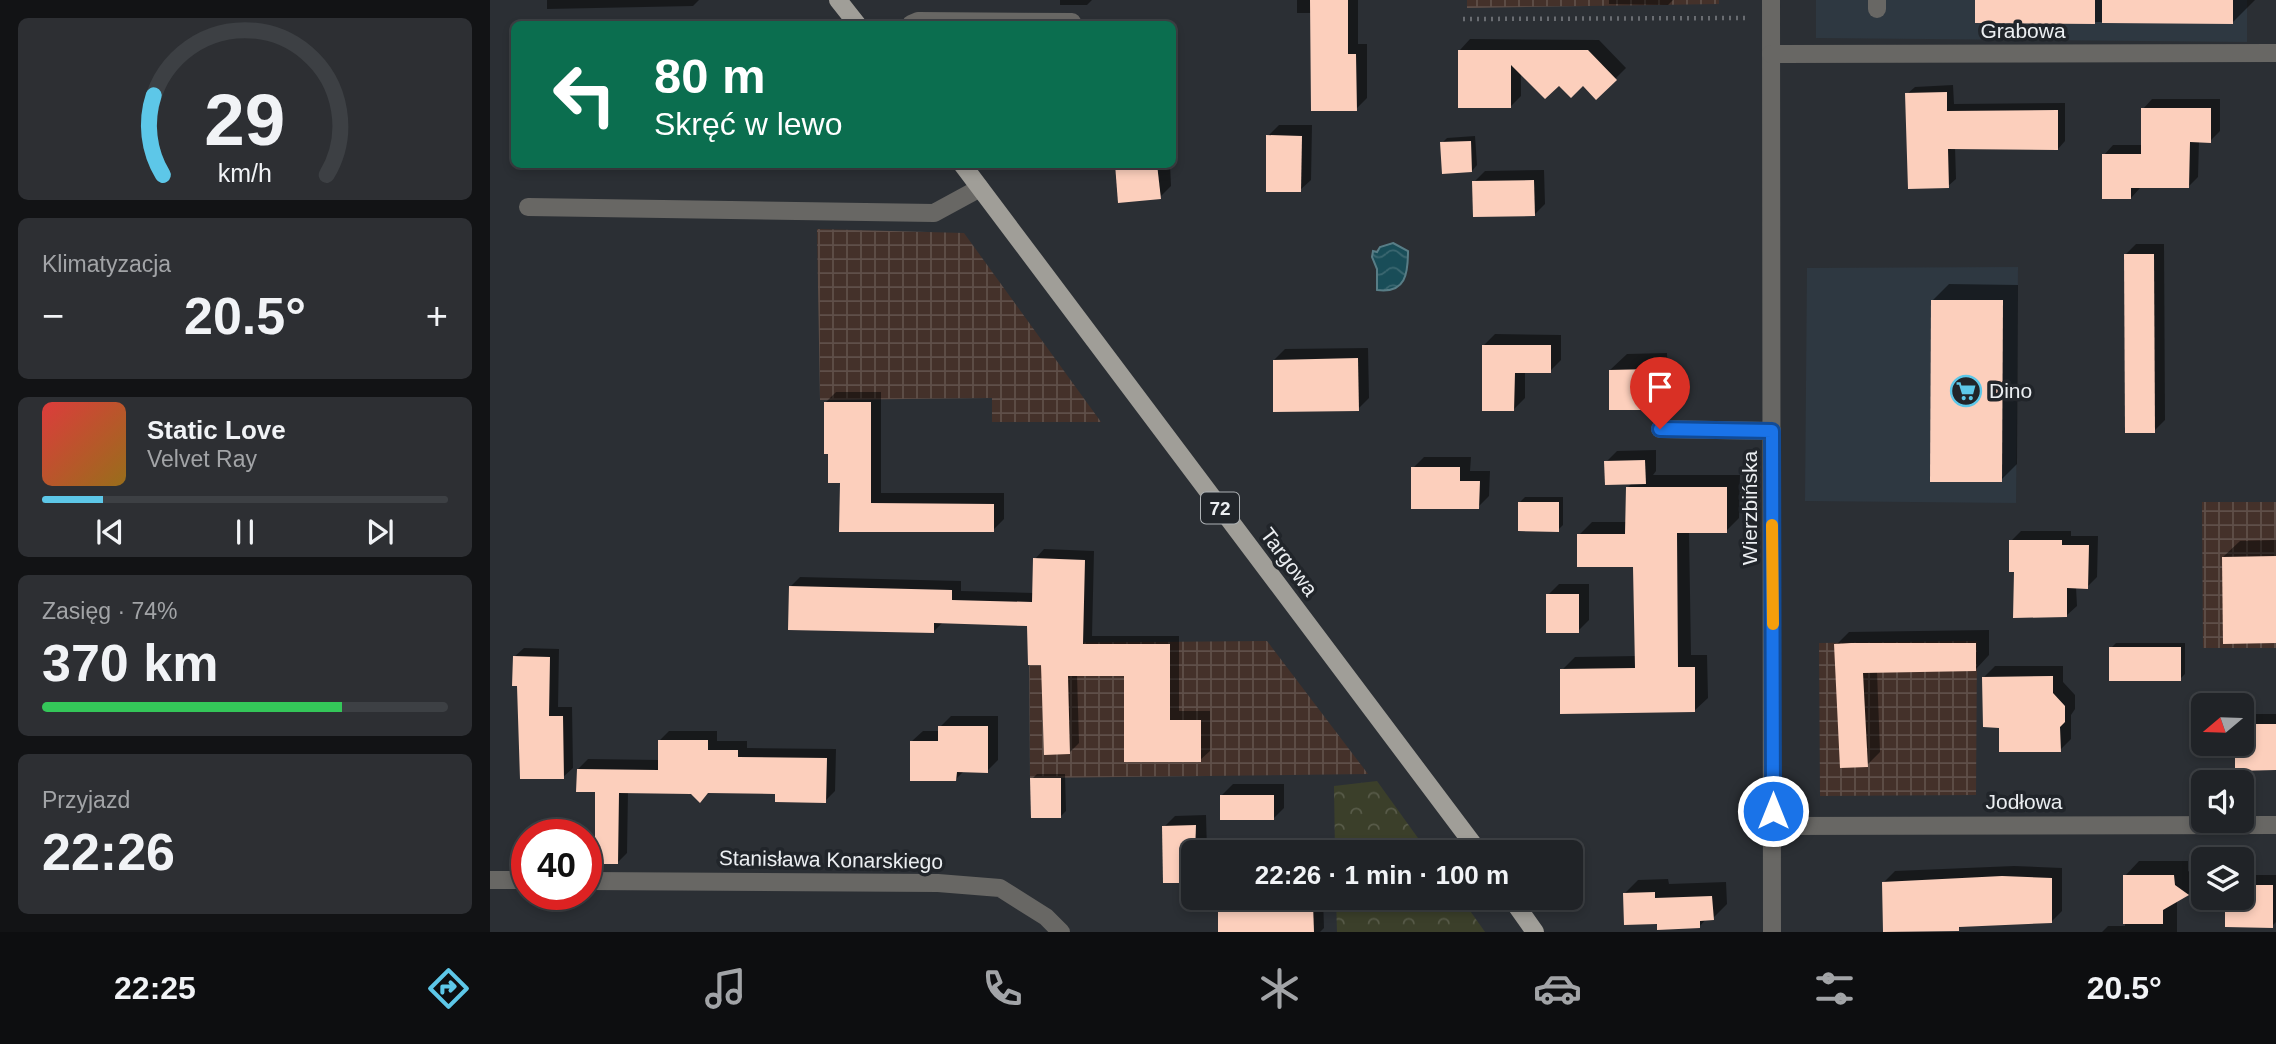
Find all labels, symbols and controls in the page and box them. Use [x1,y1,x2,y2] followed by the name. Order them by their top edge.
[1980,19,2066,42] street label: Grabowa
[539,49,630,140] icon: left
[654,49,766,103] text: 80 m
[205,79,285,160] text: 29
[654,106,843,142] text: Skręć w lewo
[218,159,272,187] text: km/h
[42,251,171,277] text: Klimatyzacja
[184,287,306,345] text: 20.5°
[42,295,64,337] text: −
[426,295,448,337] text: +
[1630,357,1690,429] pin
[1641,368,1679,406] icon: arrive
[1949,374,1983,408] supermarket icon: Dino
[1989,379,2032,402] place label: Dino
[147,415,286,445] text: Static Love
[147,446,257,472] text: Velvet Ray
[1738,451,1761,565] street label: Wierzbińska
[1201,492,1239,524] road number: 72
[91,513,129,551] icon: previous
[226,513,264,551] icon: pause
[361,513,399,551] icon: next
[1256,523,1323,601] street label: Targowa
[42,598,178,624] text: Zasięg · 74%
[42,634,218,692] text: 370 km
[2191,693,2254,756] north arrow
[2191,693,2254,910] map controls
[2191,770,2254,833] button: sound
[1736,774,1810,848] position arrow
[42,787,130,813] text: Przyjazd
[1985,790,2063,813] street label: Jodłowa
[511,819,602,910] speed limit sign: 40
[42,823,175,881] text: 22:26
[719,846,943,873] street label: Stanisława Konarskiego
[2191,847,2254,910] button: layers
[1255,860,1509,890] text: 22:26 · 1 min · 100 m
[424,964,473,1013] icon: directions
[701,964,750,1013] icon: music
[978,964,1027,1013] icon: phone
[1255,964,1304,1013] icon: climate
[1533,964,1582,1013] icon: car
[1810,964,1859,1013] icon: filters
[114,970,196,1006] text: 22:25
[2087,970,2162,1006] text: 20.5°

